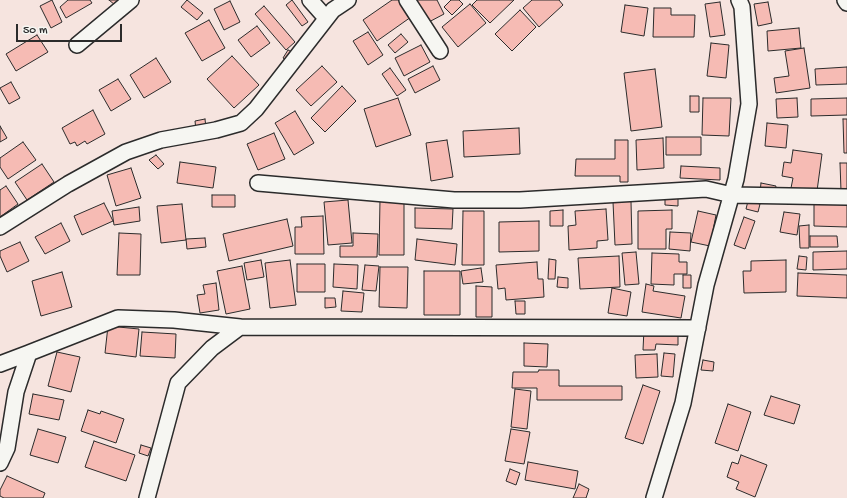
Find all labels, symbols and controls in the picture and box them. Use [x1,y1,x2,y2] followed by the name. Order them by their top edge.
[18,16,124,42] scale bar
[23,24,48,38] text: 50 m

